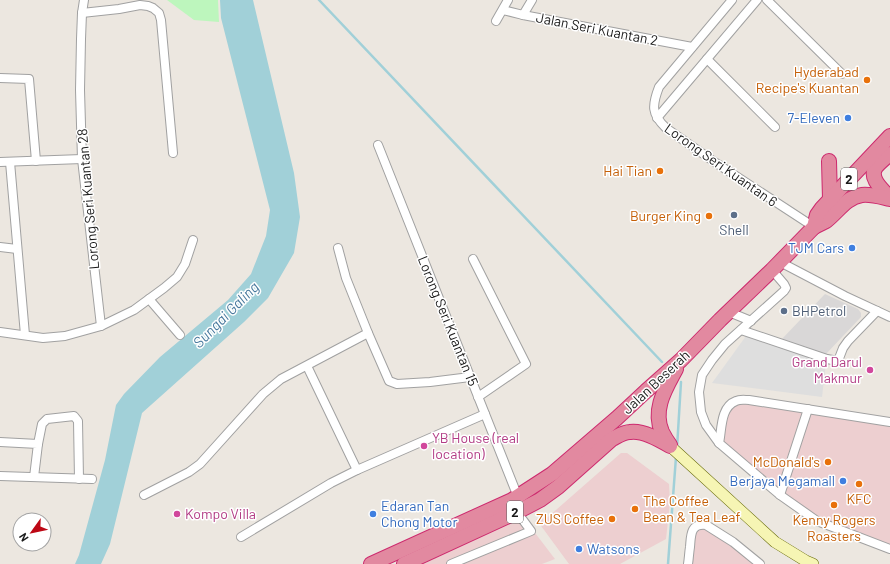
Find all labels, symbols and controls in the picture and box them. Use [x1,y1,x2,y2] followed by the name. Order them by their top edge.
[535,8,660,49] street label: Jalan Seri Kuantan 2
[756,63,859,96] place label: Hyderabad Recipe's Kuantan
[862,75,872,85] marker: Hyderabad Recipe's Kuantan
[787,109,840,126] place label: 7-Eleven
[843,113,853,123] marker: 7-Eleven
[662,119,781,210] street label: Lorong Seri Kuantan 6
[73,128,102,270] street label: Lorong Seri Kuantan 28
[603,162,652,179] place label: Hai Tian
[655,166,665,176] marker: Hai Tian
[841,168,857,190] road number: 2
[630,207,701,224] place label: Burger King
[729,210,739,220] marker: Shell
[704,211,714,221] marker: Burger King
[719,221,749,238] place label: Shell
[788,239,844,256] place label: TJM Cars
[847,243,857,253] marker: TJM Cars
[415,253,482,388] street label: Lorong Seri Kuantan 15
[189,277,262,351] water label: Sungai Galing
[792,302,846,319] place label: BHPetrol
[779,306,789,316] marker: BHPetrol
[618,346,693,417] street label: Jalan Beserah
[792,353,862,386] place label: Grand Darul Makmur
[865,365,875,375] marker: Grand Darul Makmur
[432,429,519,462] place label: YB House (real location)
[419,441,429,451] marker: YB House (real location)
[753,453,820,470] place label: McDonald's
[823,457,833,467] marker: McDonald's
[730,472,835,489] place label: Berjaya Megamall
[838,476,848,486] marker: Berjaya Megamall
[854,479,864,489] marker: KFC
[847,490,871,507] place label: KFC
[643,492,740,525] place label: The Coffee Bean & Tea Leaf
[381,497,458,530] place label: Edaran Tan Chong Motor
[829,500,839,510] marker: Kenny Rogers Roasters
[507,501,523,523] road number: 2
[630,504,640,514] marker: The Coffee Bean & Tea Leaf
[185,505,256,522] place label: Kompo Villa
[172,509,182,519] marker: Kompo Villa
[368,509,378,519] marker: Edaran Tan Chong Motor
[536,510,604,527] place label: ZUS Coffee
[793,511,876,544] place label: Kenny Rogers Roasters
[12,512,52,552] north arrow
[607,514,617,524] marker: ZUS Coffee
[16,531,31,544] text: N
[587,540,640,557] place label: Watsons
[574,544,584,554] marker: Watsons

